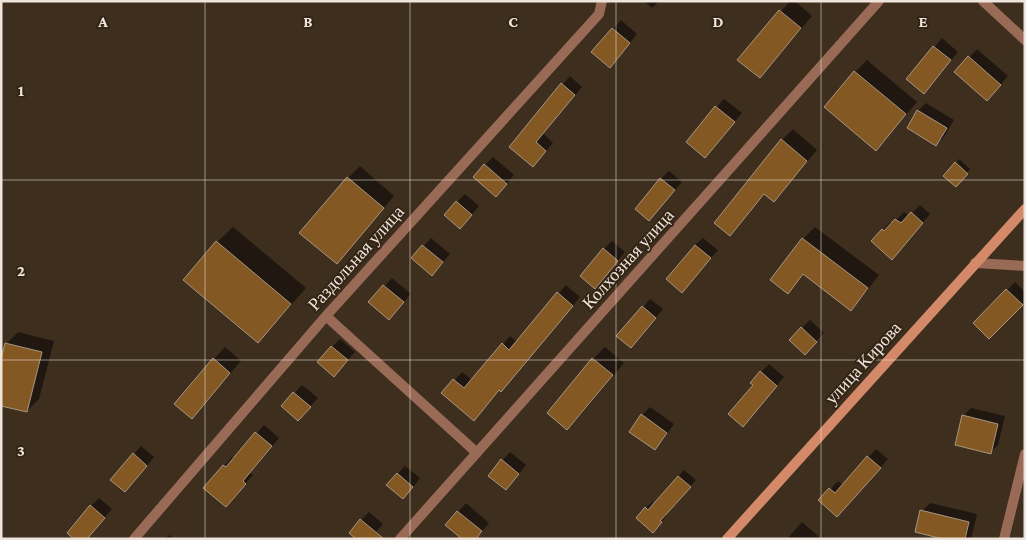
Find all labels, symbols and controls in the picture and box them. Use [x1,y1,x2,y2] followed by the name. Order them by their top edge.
[97,13,108,30] text: A
[303,13,313,30] text: B
[508,13,518,30] text: C
[712,13,724,30] text: D
[918,13,928,30] text: E
[18,82,24,99] text: 1
[304,202,408,314] street label: Раздольная улица
[578,205,678,313] street label: Колхозная улица
[17,262,25,279] text: 2
[821,318,905,408] street label: улица Кирова
[17,442,25,459] text: 3

